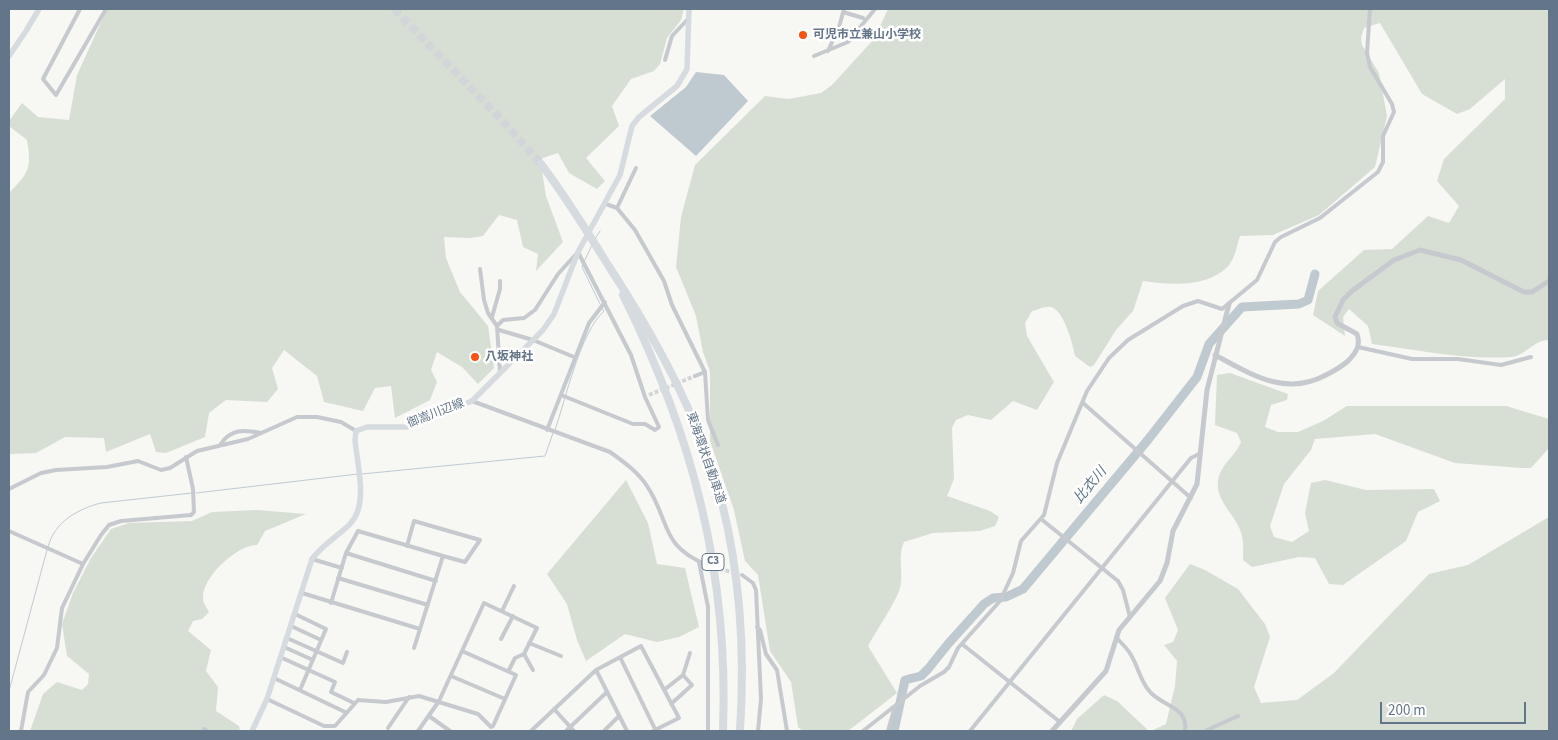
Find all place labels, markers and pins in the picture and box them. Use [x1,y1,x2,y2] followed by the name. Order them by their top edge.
[813,28,921,42] place label: 可児市立兼山小学校
[797,29,809,41] marker: 可児市立兼山小学校
[485,350,533,364] place label: 八坂神社
[469,351,481,363] marker: 八坂神社

